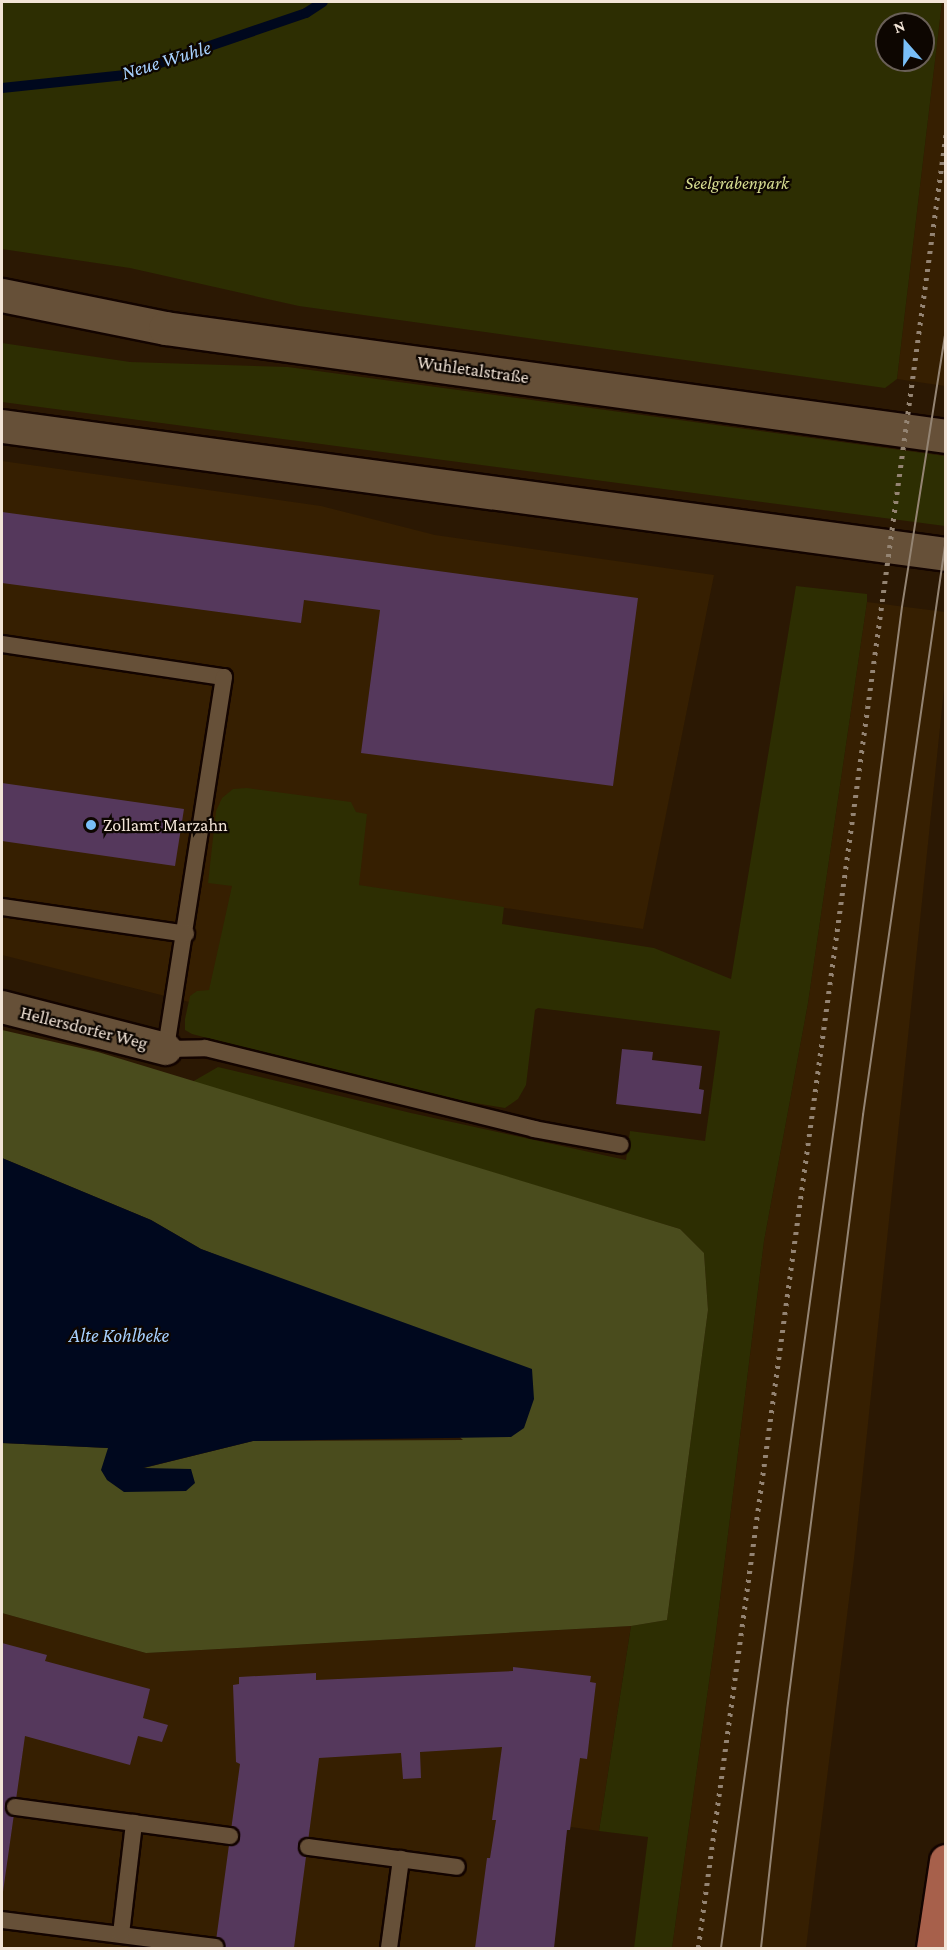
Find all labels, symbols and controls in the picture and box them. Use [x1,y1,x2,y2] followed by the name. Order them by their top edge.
[875,12,935,72] north arrow
[891,17,907,36] text: N
[119,35,213,85] water label: Neue Wuhle
[685,172,789,194] park label: Seelgrabenpark
[416,351,530,389] street label: Wuhletalstraße
[103,814,228,836] place label: Zollamt Marzahn
[84,818,98,832] marker: Zollamt Marzahn
[18,1002,150,1054] street label: Hellersdorfer Weg
[69,1323,169,1347] water label: Alte Kohlbeke

